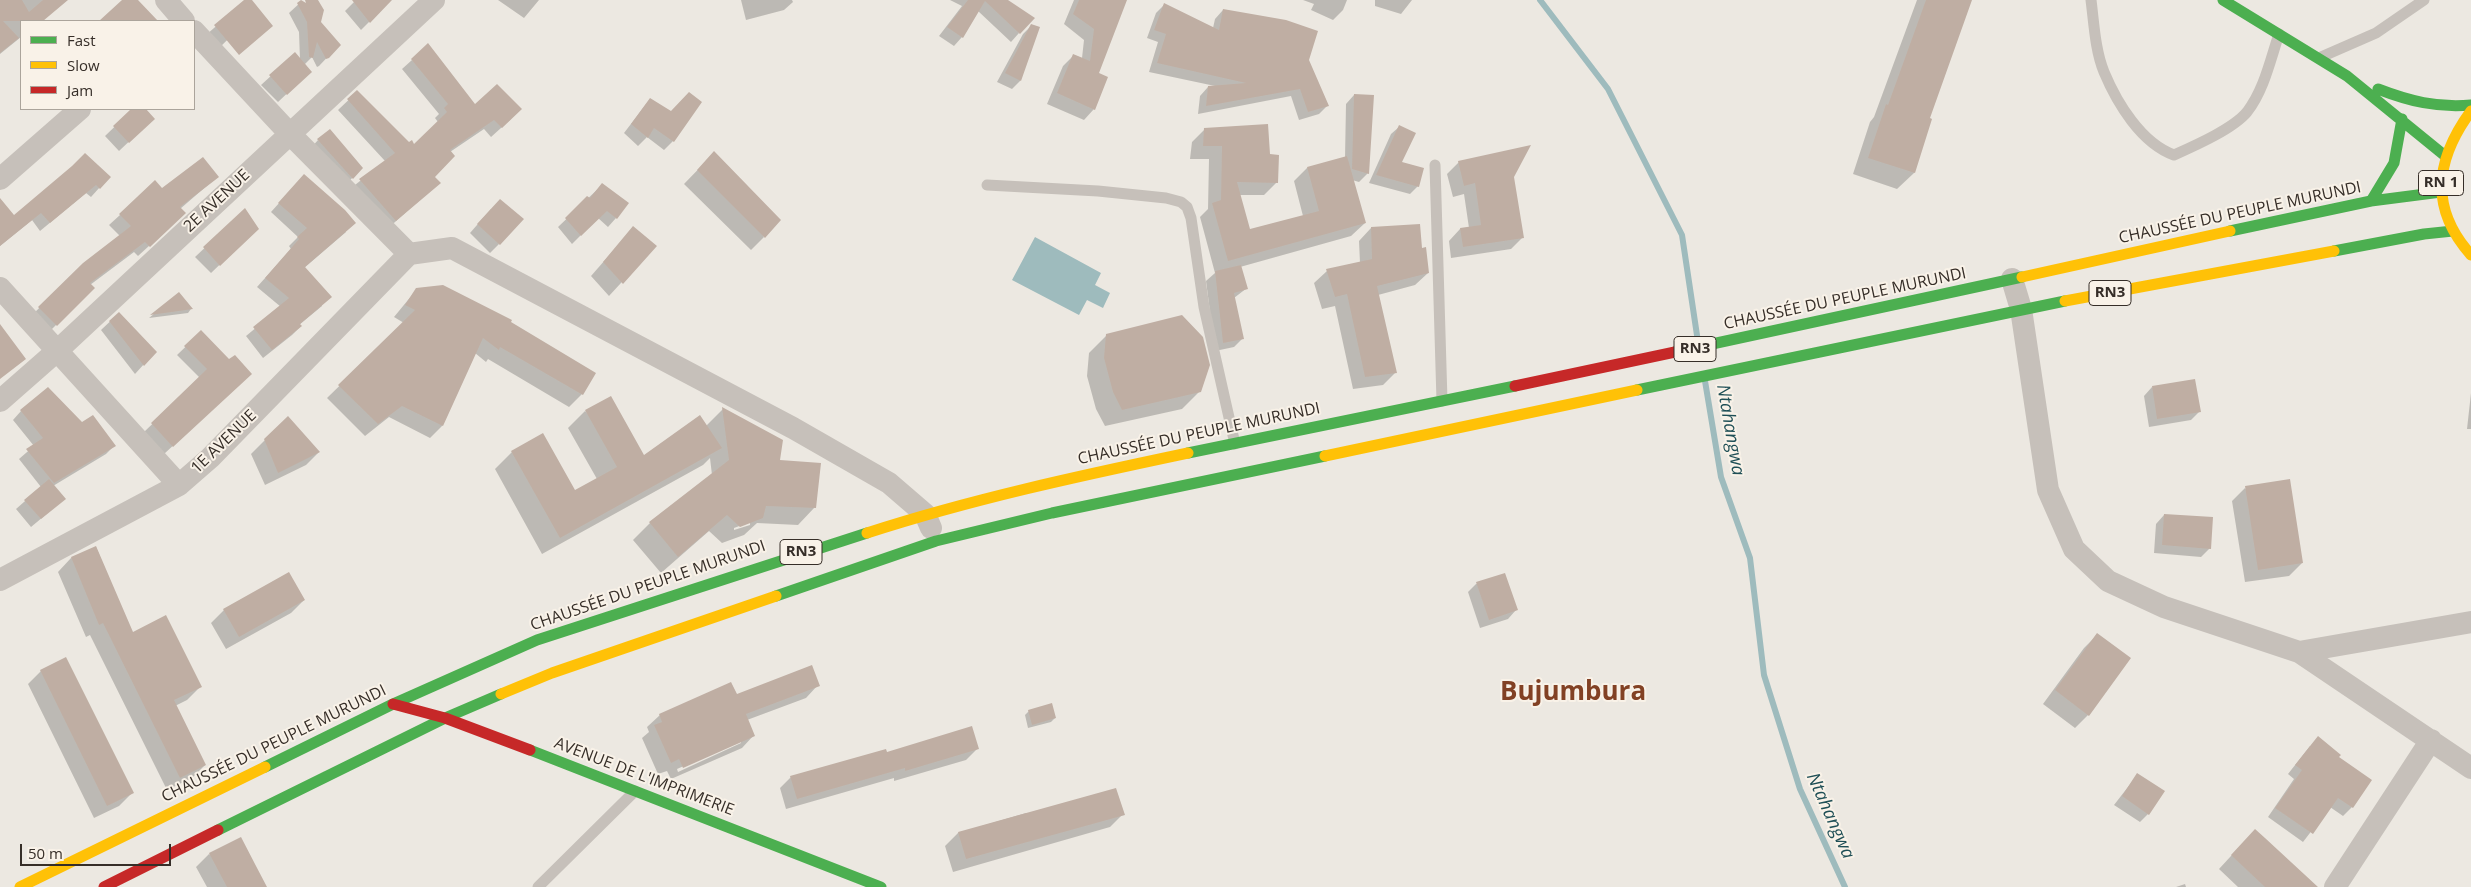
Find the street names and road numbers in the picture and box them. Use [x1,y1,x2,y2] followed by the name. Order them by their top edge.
[180,166,254,236] street label: 2E AVENUE
[2418,170,2464,196] road number: RN 1
[2117,178,2363,248] street label: CHAUSSÉE DU PEUPLE MURUNDI
[1722,264,1968,334] street label: CHAUSSÉE DU PEUPLE MURUNDI
[2089,280,2131,306] road number: RN3
[1674,336,1716,362] road number: RN3
[1076,399,1322,469] street label: CHAUSSÉE DU PEUPLE MURUNDI
[187,406,261,478] street label: 1E AVENUE
[528,537,768,635] street label: CHAUSSÉE DU PEUPLE MURUNDI
[780,540,822,564] road number: RN3
[159,681,389,807] street label: CHAUSSÉE DU PEUPLE MURUNDI
[551,734,737,820] street label: AVENUE DE L'IMPRIMERIE

